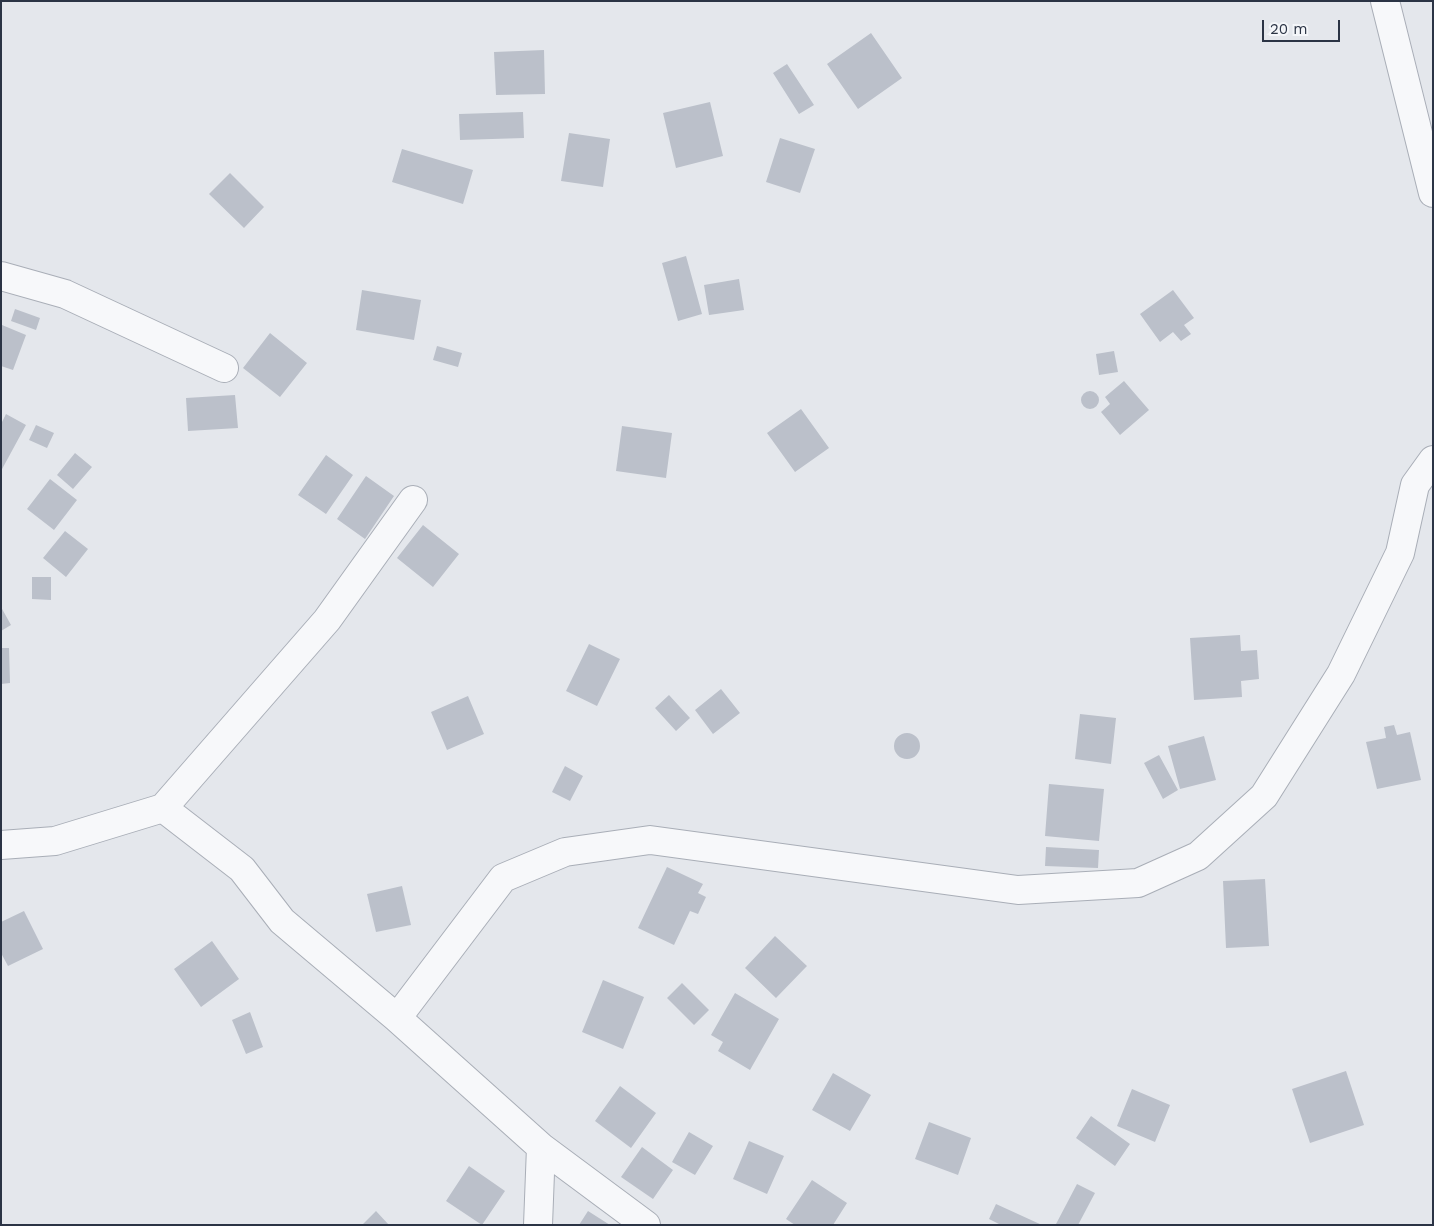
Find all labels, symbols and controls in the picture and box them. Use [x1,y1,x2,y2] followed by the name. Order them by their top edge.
[1264,10,1342,42] scale bar
[1270,20,1308,38] text: 20 m

